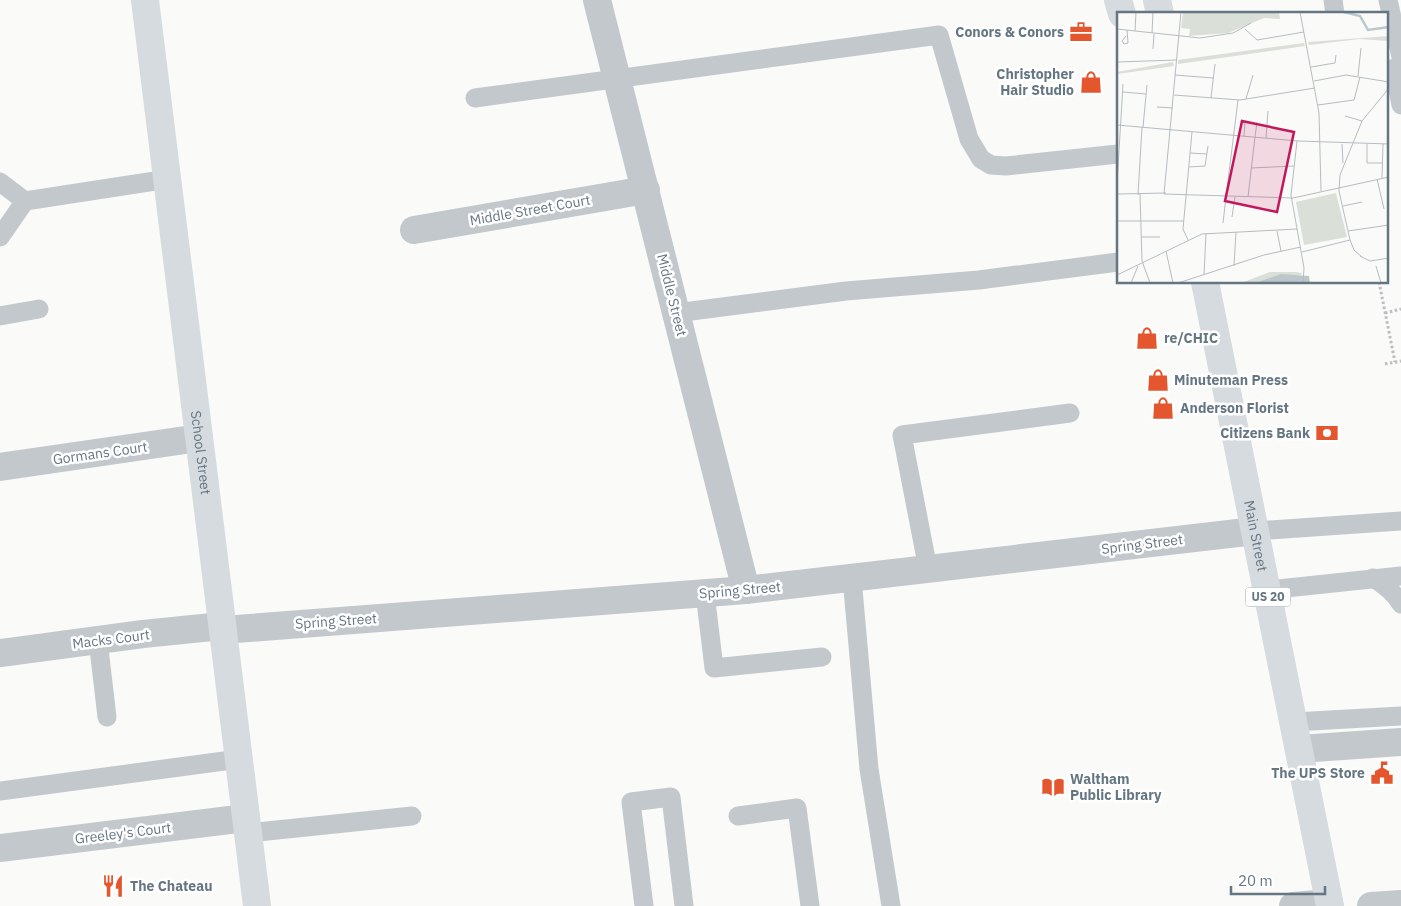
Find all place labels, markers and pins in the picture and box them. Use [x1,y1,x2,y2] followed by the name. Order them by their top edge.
[1068,19,1094,45] office icon: Conors & Conors
[955,23,1064,41] place label: Conors & Conors
[996,65,1074,99] place label: Christopher Hair Studio
[1078,69,1104,95] shop icon: Christopher Hair Studio
[1134,325,1160,351] shop icon: re/CHIC
[1164,329,1218,347] place label: re/CHIC
[1145,367,1171,393] shop icon: Minuteman Press
[1174,371,1288,389] place label: Minuteman Press
[1150,395,1176,421] shop icon: Anderson Florist
[1180,399,1289,417] place label: Anderson Florist
[1314,420,1340,446] bank icon: Citizens Bank
[1220,424,1311,442] place label: Citizens Bank
[1369,760,1395,786] public building icon: The UPS Store
[1271,764,1365,782] place label: The UPS Store
[1070,770,1162,804] place label: Waltham Public Library
[1040,774,1066,800] library icon: Waltham Public Library
[100,873,126,899] restaurant icon: The Chateau
[130,877,213,895] place label: The Chateau

